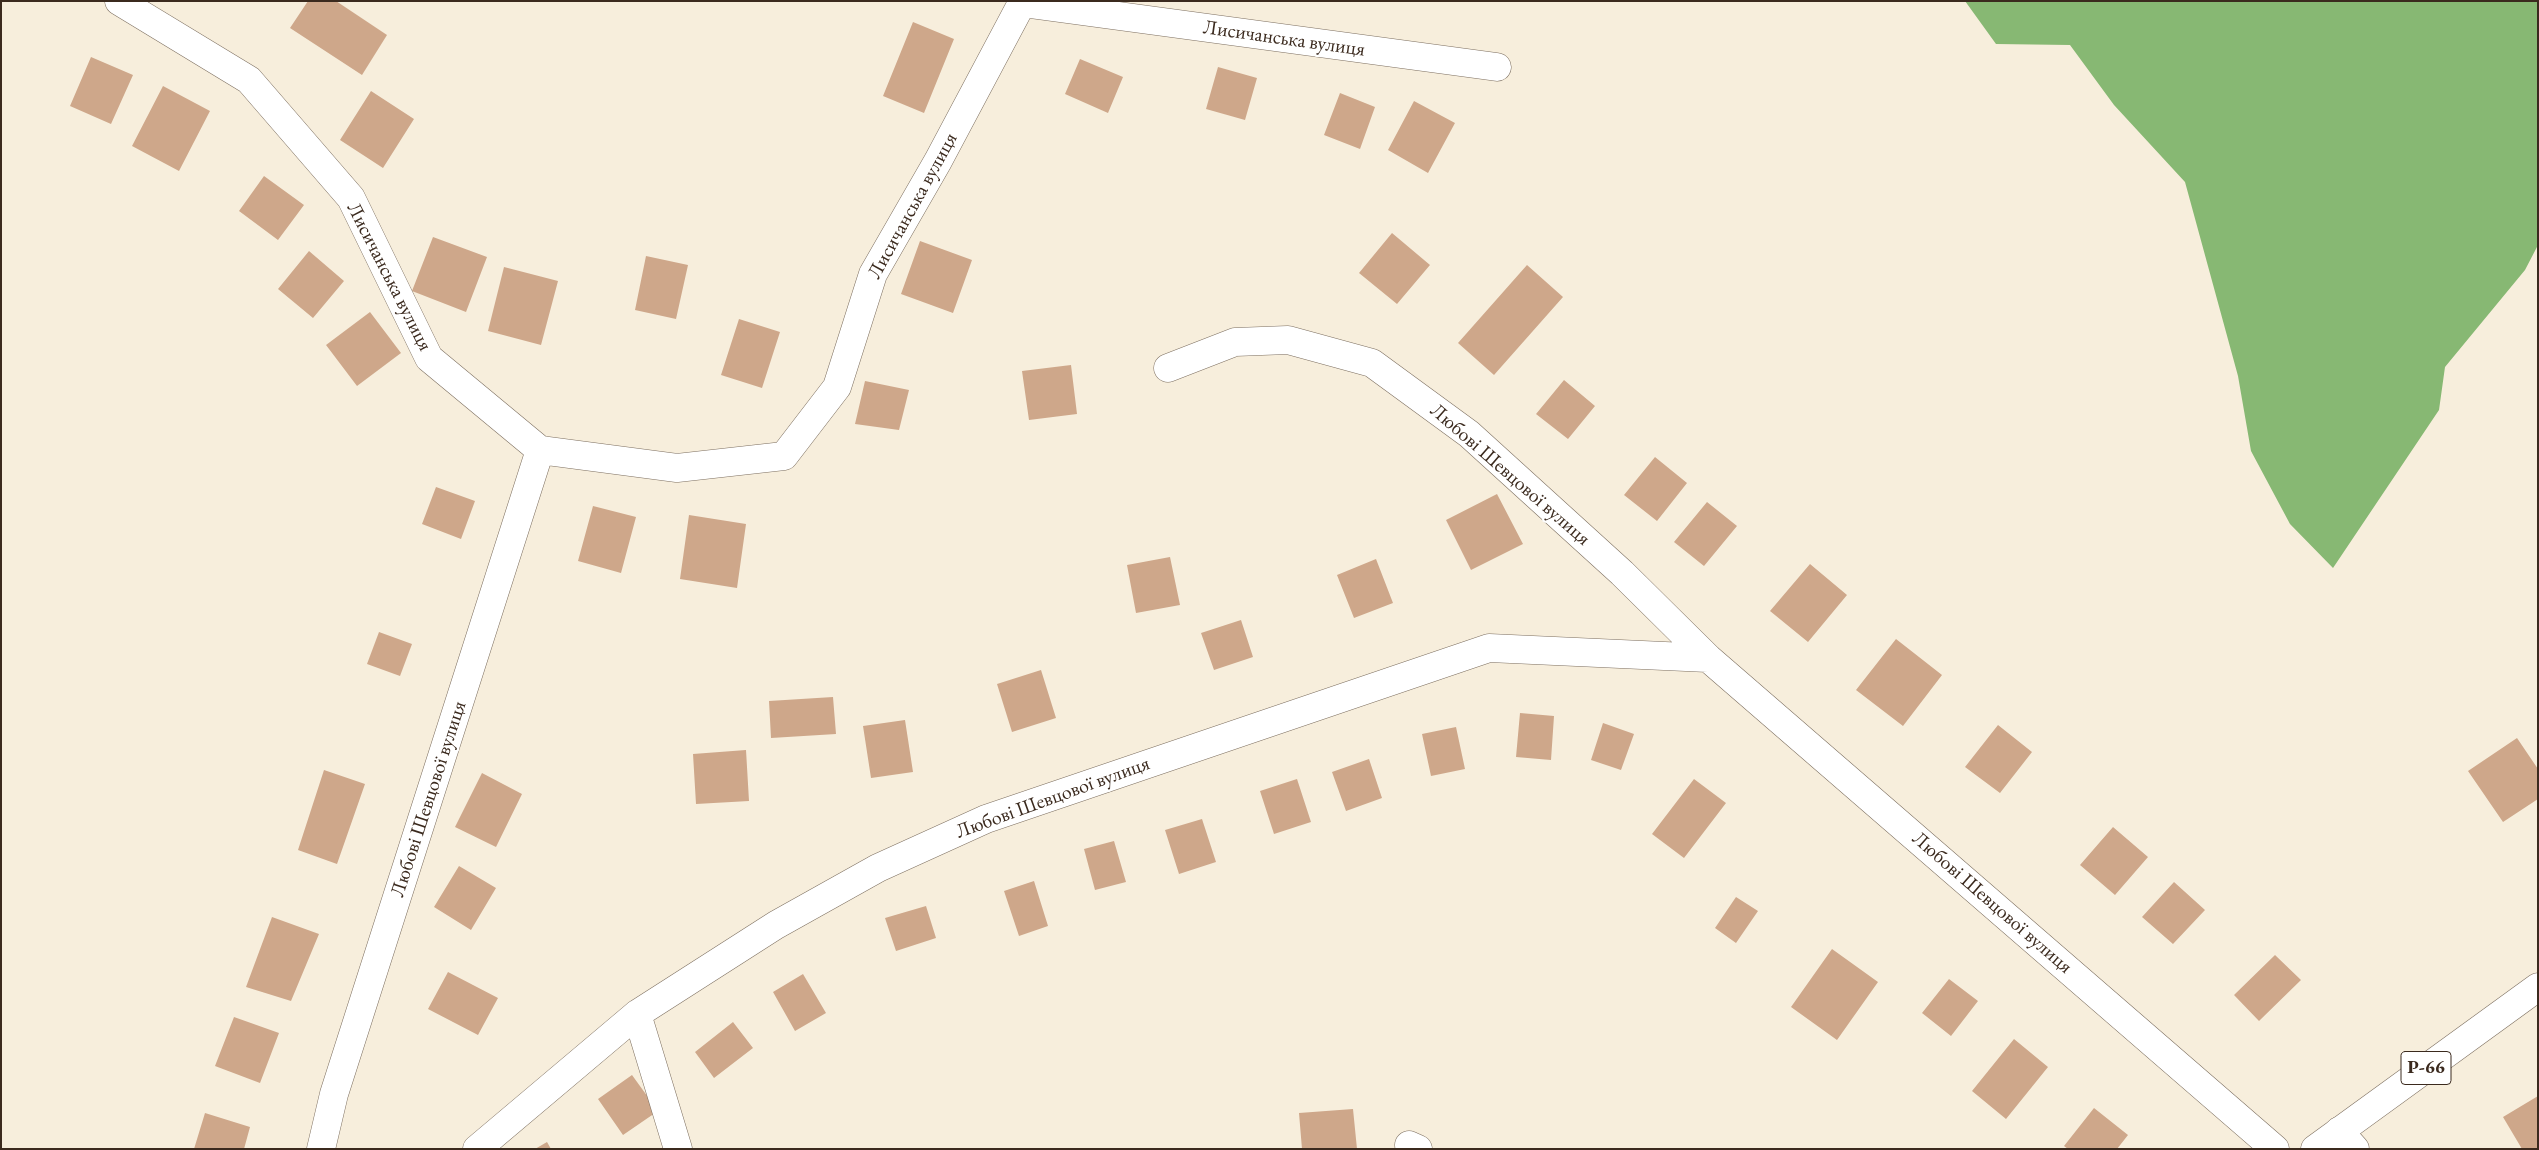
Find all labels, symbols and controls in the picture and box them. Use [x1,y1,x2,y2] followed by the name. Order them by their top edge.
[1202,16,1366,62] street label: Лисичанська вулиця
[863,129,963,283] street label: Лисичанська вулиця
[341,199,437,355] street label: Лисичанська вулиця
[1425,399,1595,551] street label: Любові Шевцової вулиця
[386,698,472,900] street label: Любові Шевцової вулиця
[953,752,1153,844] street label: Любові Шевцової вулиця
[1907,827,2077,979] street label: Любові Шевцової вулиця
[2401,1052,2451,1084] road number: Р-66

